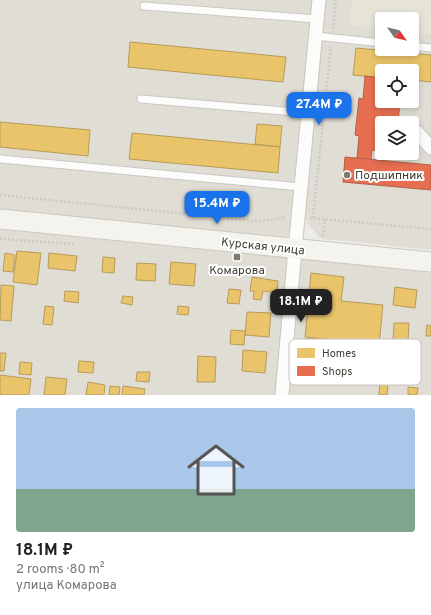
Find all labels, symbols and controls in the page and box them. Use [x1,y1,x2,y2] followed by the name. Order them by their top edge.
[375,12,419,56] north arrow
[375,12,419,160] map controls
[375,64,419,108] button: locate
[282,92,356,126] pin: 27.4M ₽
[296,97,342,113] text: 27.4M ₽
[375,116,419,160] button: layers
[355,168,423,184] place label: Подшипник
[342,170,352,180] marker: Подшипник
[180,191,254,225] pin: 15.4M ₽
[194,196,240,212] text: 15.4M ₽
[220,235,306,259] street label: Курская улица
[232,252,242,262] marker: Комарова
[209,263,265,279] place label: Комарова
[264,289,338,323] pin: 18.1M ₽
[279,294,323,310] text: 18.1M ₽
[289,339,421,385] legend
[322,347,356,361] text: Homes
[322,365,352,379] text: Shops
[180,434,252,506] icon: home
[16,540,73,562] text: 18.1M ₽
[16,562,105,578] text: 2 rooms · 80 m²
[16,578,117,594] text: улица Комарова

